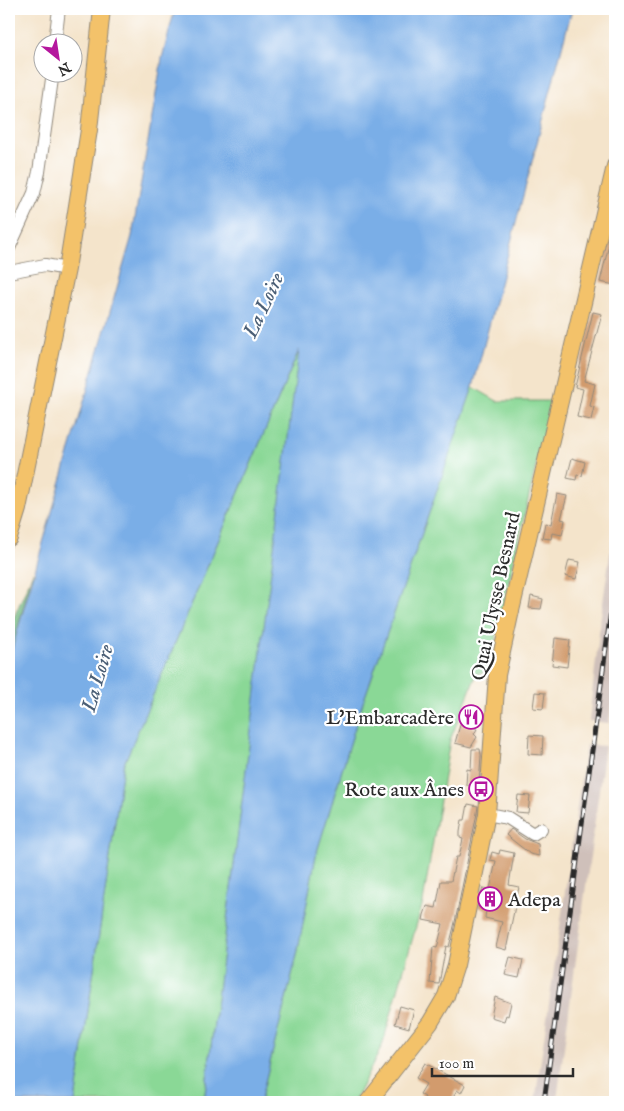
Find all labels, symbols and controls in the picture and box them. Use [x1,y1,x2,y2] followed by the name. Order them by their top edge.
[32,32,82,82] north arrow
[54,57,75,79] text: N
[237,269,291,344] water label: La Loire
[466,509,527,683] street label: Quai Ulysse Besnard
[76,642,121,716] water label: La Loire
[458,704,484,730] restaurant icon: L'Embarcadère
[326,706,454,731] place label: L'Embarcadère
[468,776,494,802] bus stop icon: Rote aux Ânes
[344,778,464,803] place label: Rote aux Ânes
[477,886,503,912] building icon: Adepa
[507,888,561,913] place label: Adepa
[432,1046,573,1078] scale bar
[439,1054,475,1073] text: 100 m

